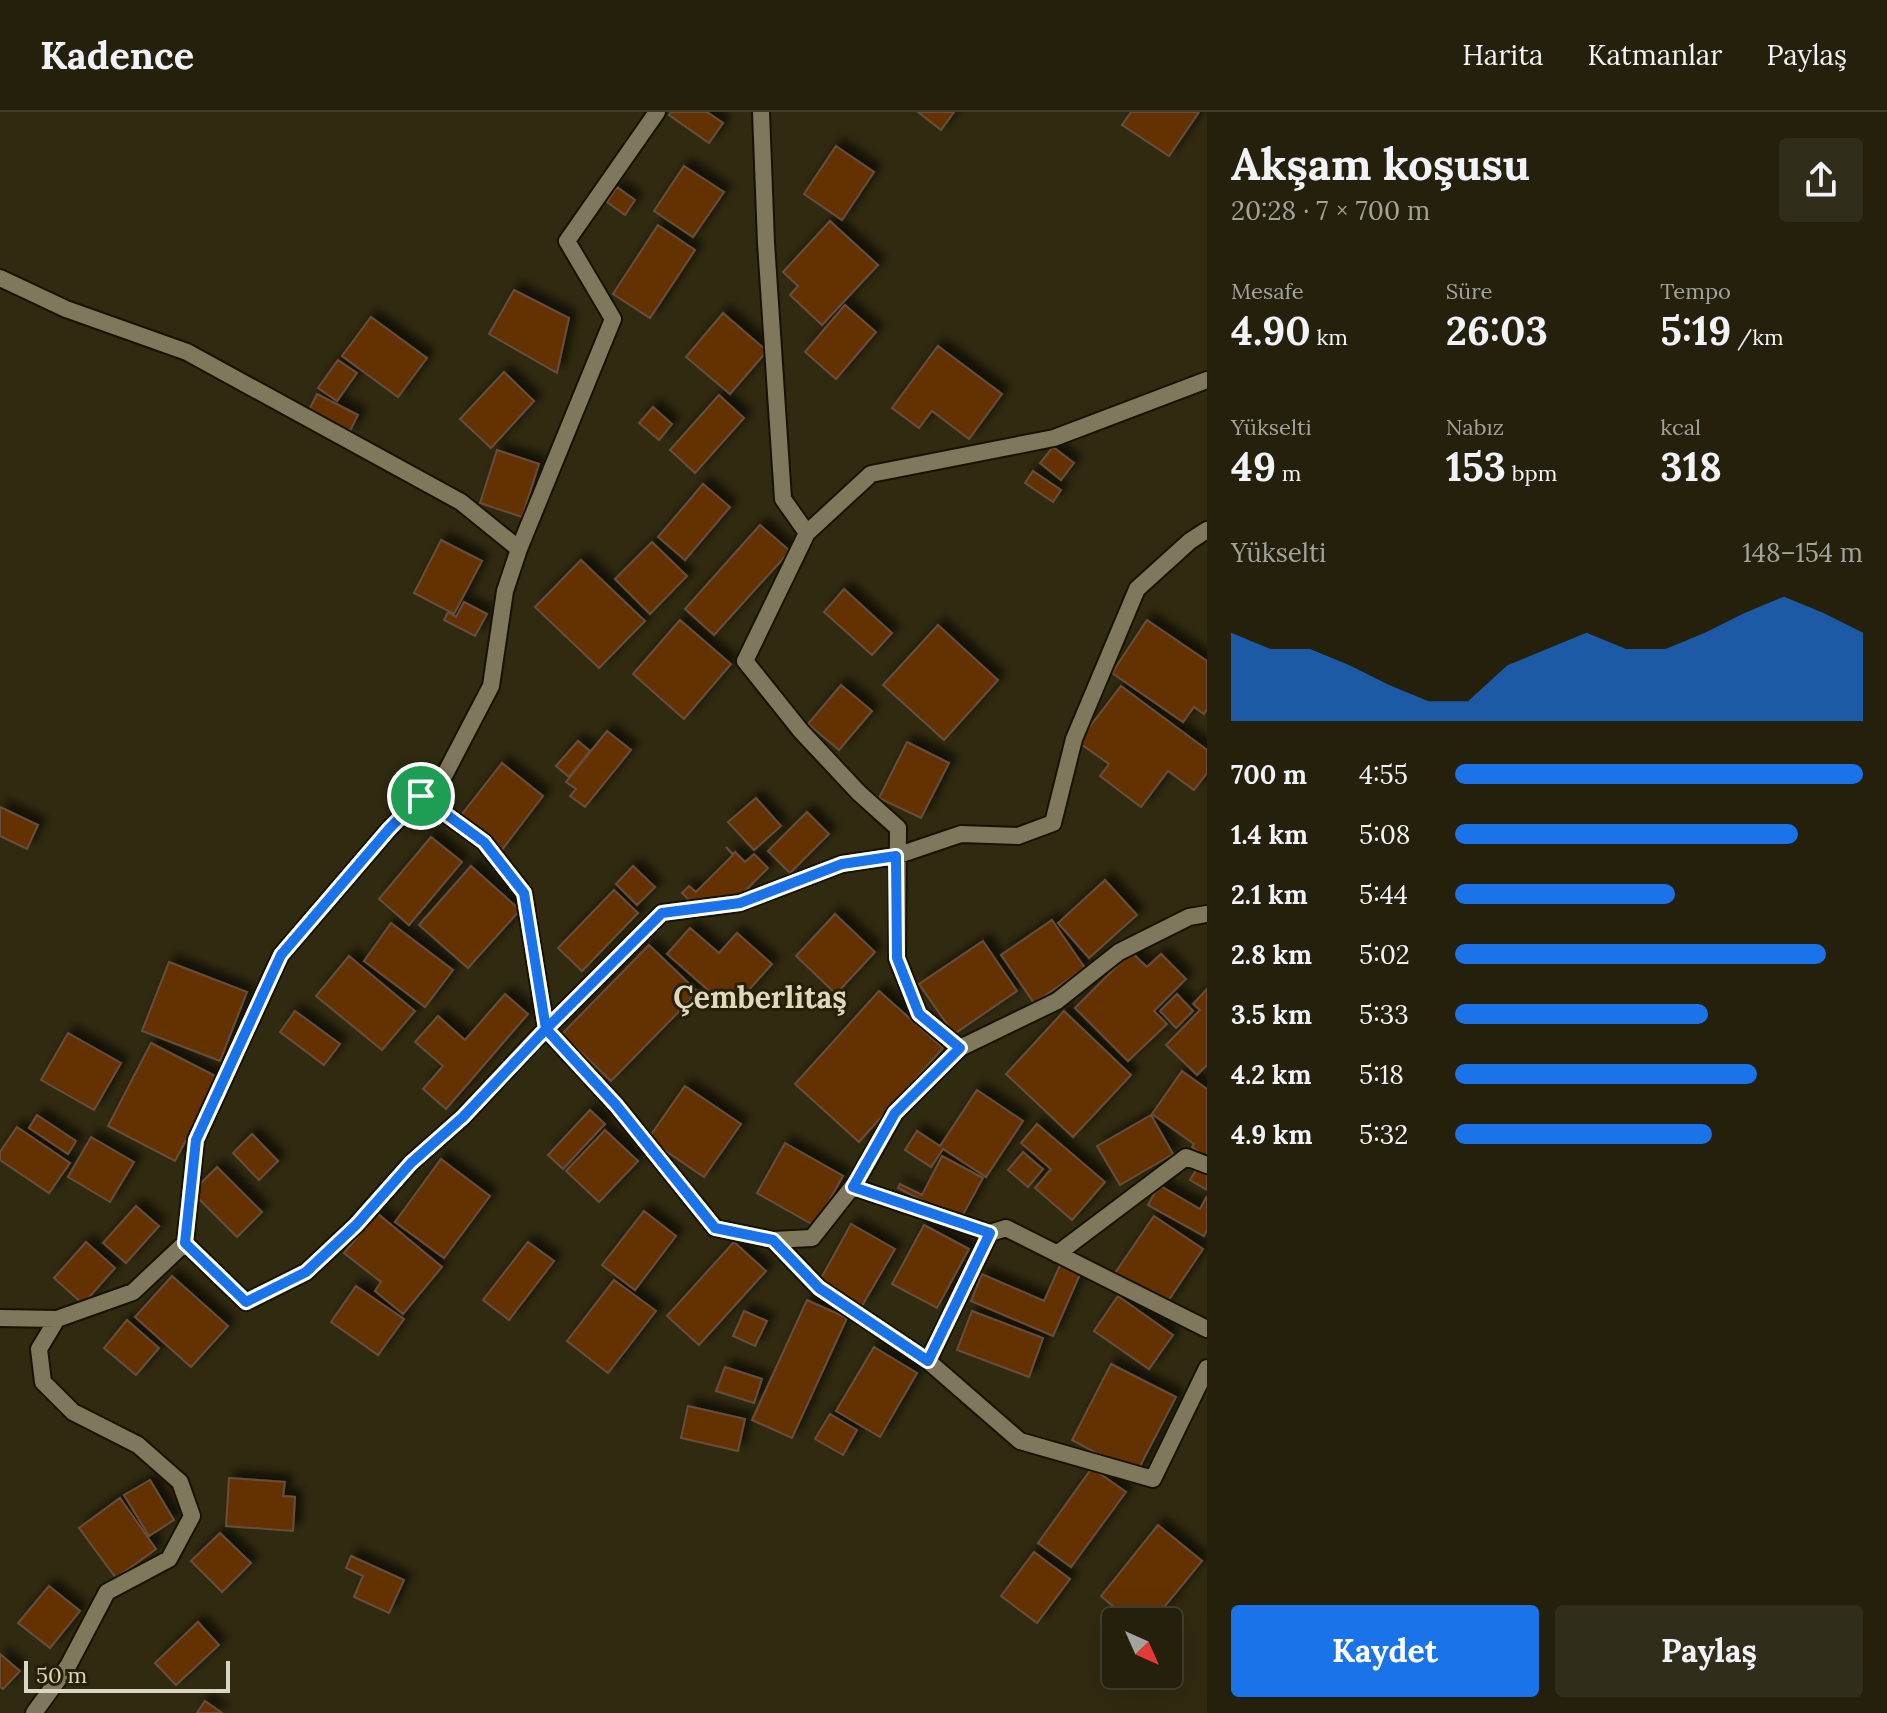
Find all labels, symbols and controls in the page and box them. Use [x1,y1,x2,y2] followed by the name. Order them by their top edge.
[40,31,194,79] text: Kadence
[1462,37,1543,73] text: Harita
[1587,37,1722,73] text: Katmanlar
[1766,37,1847,73] text: Paylaş
[1231,136,1530,192] text: Akşam koşusu
[1779,138,1863,222] button: share
[1231,194,1430,227] text: 20:28 · 7 × 700 m
[1231,277,1304,305] text: Mesafe
[1446,277,1492,305] text: Süre
[1660,277,1731,305] text: Tempo
[1231,305,1311,356] text: 4.90
[1446,305,1548,356] text: 26:03
[1660,305,1731,356] text: 5:19
[1311,323,1348,351] text: km
[1731,323,1784,351] text: /km
[1231,413,1312,441] text: Yükselti
[1446,413,1504,441] text: Nabız
[1660,413,1701,441] text: kcal
[1231,441,1276,492] text: 49
[1446,441,1506,492] text: 153
[1660,441,1722,492] text: 318
[1276,459,1301,487] text: m
[1506,459,1557,487] text: bpm
[1231,536,1326,569] text: Yükselti
[1742,536,1863,569] text: 148–154 m
[1231,758,1307,791] text: 700 m
[1359,758,1408,791] text: 4:55
[387,762,455,830] pin
[399,774,443,818] icon: arrive
[1231,818,1308,851] text: 1.4 km
[1359,818,1410,851] text: 5:08
[1231,878,1308,911] text: 2.1 km
[1359,878,1408,911] text: 5:44
[1231,938,1312,971] text: 2.8 km
[1359,938,1410,971] text: 5:02
[673,978,847,1017] district label: Çemberlitaş
[1231,998,1312,1031] text: 3.5 km
[1359,998,1409,1031] text: 5:33
[1231,1058,1311,1091] text: 4.2 km
[1359,1058,1404,1091] text: 5:18
[1231,1118,1312,1151] text: 4.9 km
[1359,1118,1408,1151] text: 5:32
[1231,1605,1539,1697] button: Kaydet
[1555,1605,1863,1697] button: Paylaş
[1102,1608,1182,1688] north arrow
[1102,1608,1182,1688] map controls
[24,1657,230,1693] scale bar
[36,1661,87,1689] text: 50 m

